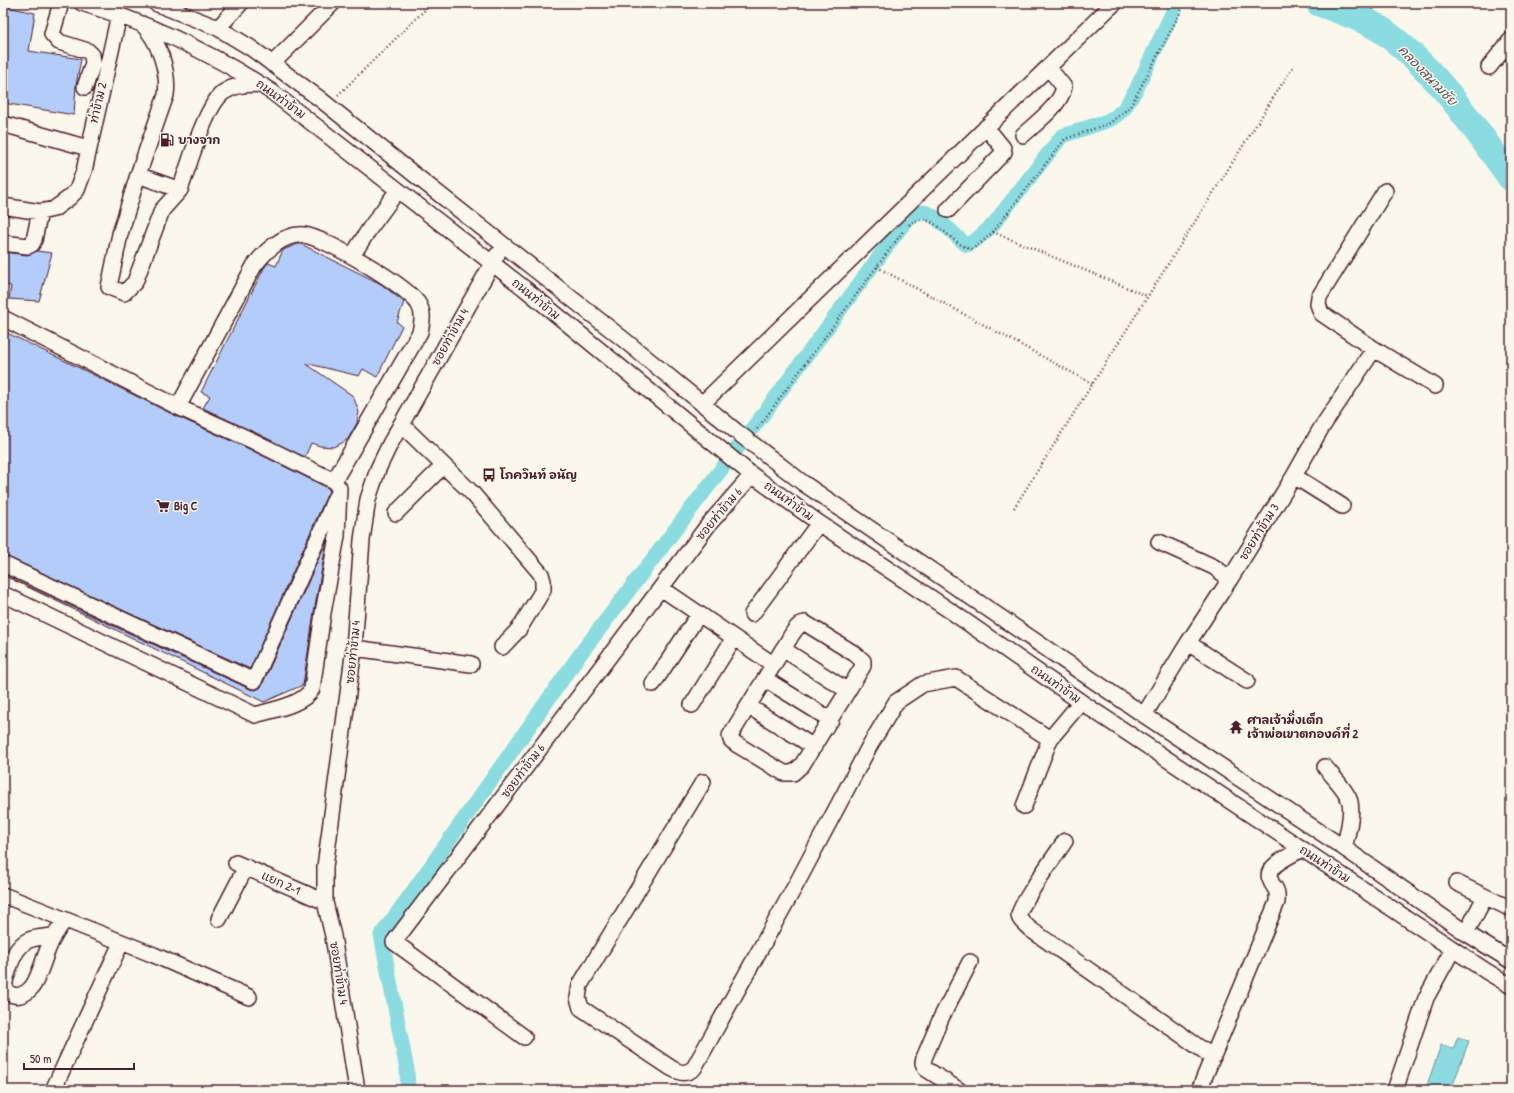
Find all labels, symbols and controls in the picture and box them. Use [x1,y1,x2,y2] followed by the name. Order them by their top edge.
[1395,41,1462,110] water label: คลองสนามชัย
[253,75,310,122] street label: ถนนท่าข้าม
[85,80,111,125] street label: ท่าข้าม 2
[178,131,220,148] place label: บางจาก
[159,132,175,148] fuel station icon: บางจาก
[509,274,564,323] street label: ถนนท่าข้าม
[427,305,473,369] street label: ซอยท่าข้าม 4
[499,466,577,483] place label: โภควินท์ อนัญ
[481,467,497,483] bus stop icon: โภควินท์ อนัญ
[761,477,818,524] street label: ถนนท่าข้าม
[692,484,746,544] street label: ซอยท่าข้าม 6
[174,497,198,515] place label: Big C
[155,498,171,514] supermarket icon: Big C
[1234,500,1283,563] street label: ซอยท่าข้าม 3
[341,619,364,684] street label: ซอยท่าข้าม 4
[1028,660,1085,707] street label: ถนนท่าข้าม
[1247,710,1359,742] place label: ศาลเจ้ามิ่งเต็ก เจ้าพ่อเขาตกองค์ที่ 2
[1228,719,1244,735] temple icon: ศาลเจ้ามิ่งเต็ก เจ้าพ่อเขาตกองค์ที่ 2
[497,740,549,801] street label: ซอยท่าข้าม 6
[1296,841,1354,886] street label: ถนนท่าข้าม
[259,866,303,899] street label: แยก 2-1
[326,940,353,1006] street label: ซอยท่าข้าม 4
[24,1045,134,1071] scale bar
[30,1050,51,1067] text: 50 m

